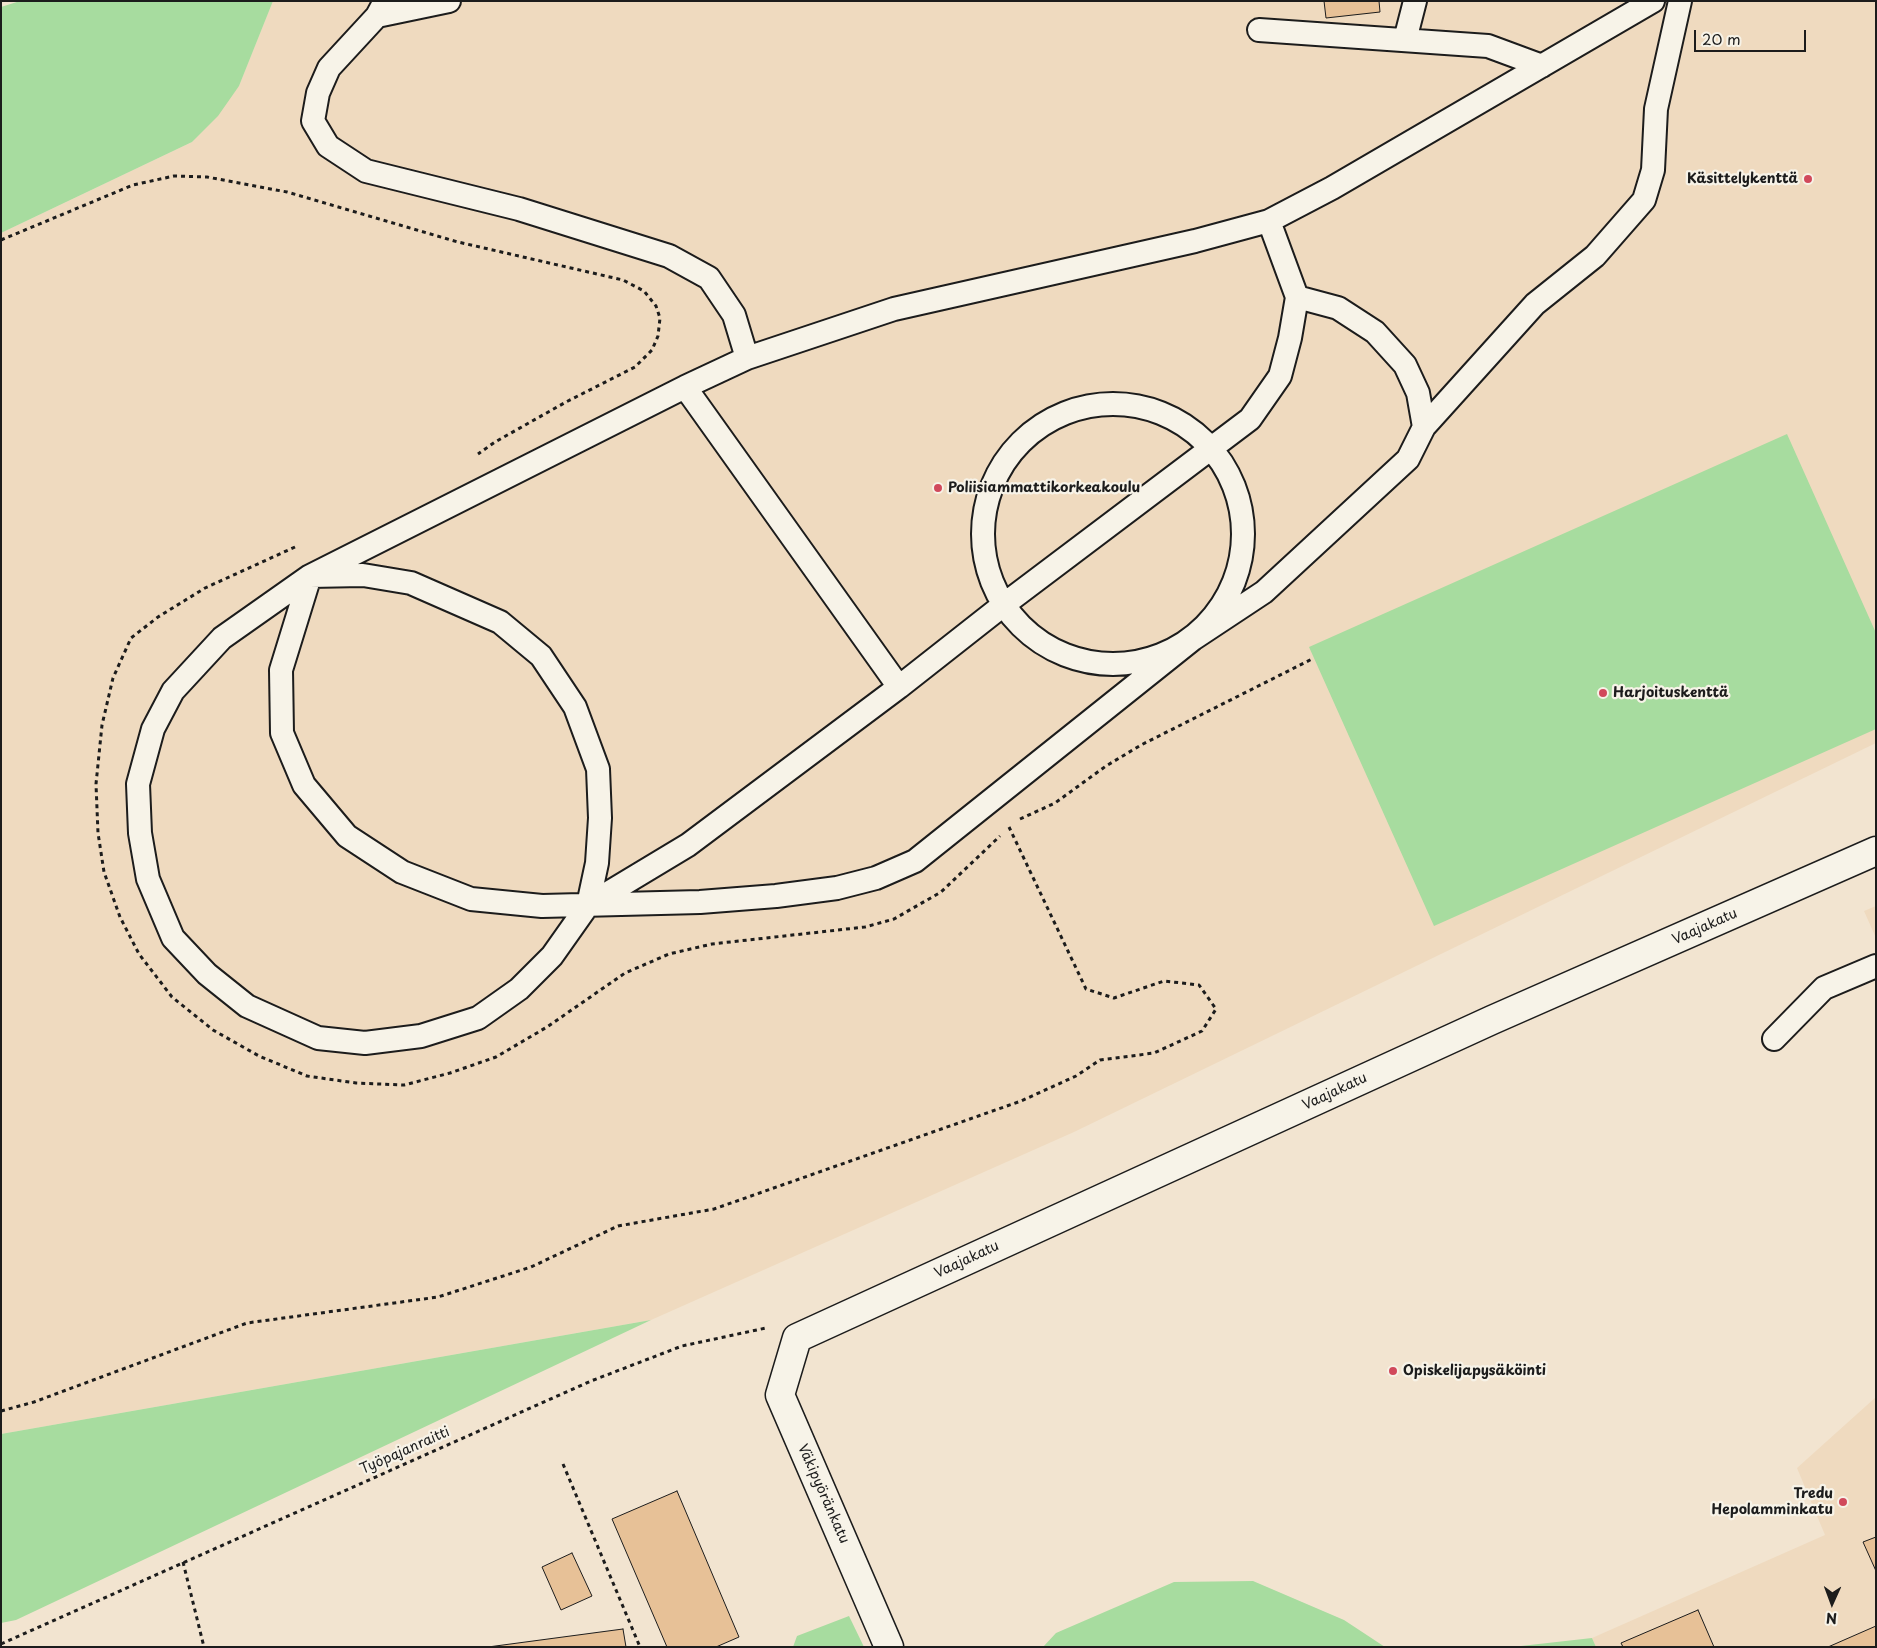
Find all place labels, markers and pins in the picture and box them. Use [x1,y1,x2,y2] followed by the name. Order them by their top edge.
[1687,171,1798,187] place label: Käsittelykenttä
[1802,173,1814,185] marker: Käsittelykenttä
[948,480,1140,496] place label: Poliisiammattikorkeakoulu
[932,482,944,494] marker: Poliisiammattikorkeakoulu
[1613,685,1728,701] place label: Harjoituskenttä
[1597,687,1609,699] marker: Harjoituskenttä
[1403,1363,1546,1379] place label: Opiskelijapysäköinti
[1387,1365,1399,1377] marker: Opiskelijapysäköinti
[1712,1486,1833,1518] place label: Tredu Hepolamminkatu
[1837,1496,1849,1508] marker: Tredu Hepolamminkatu

